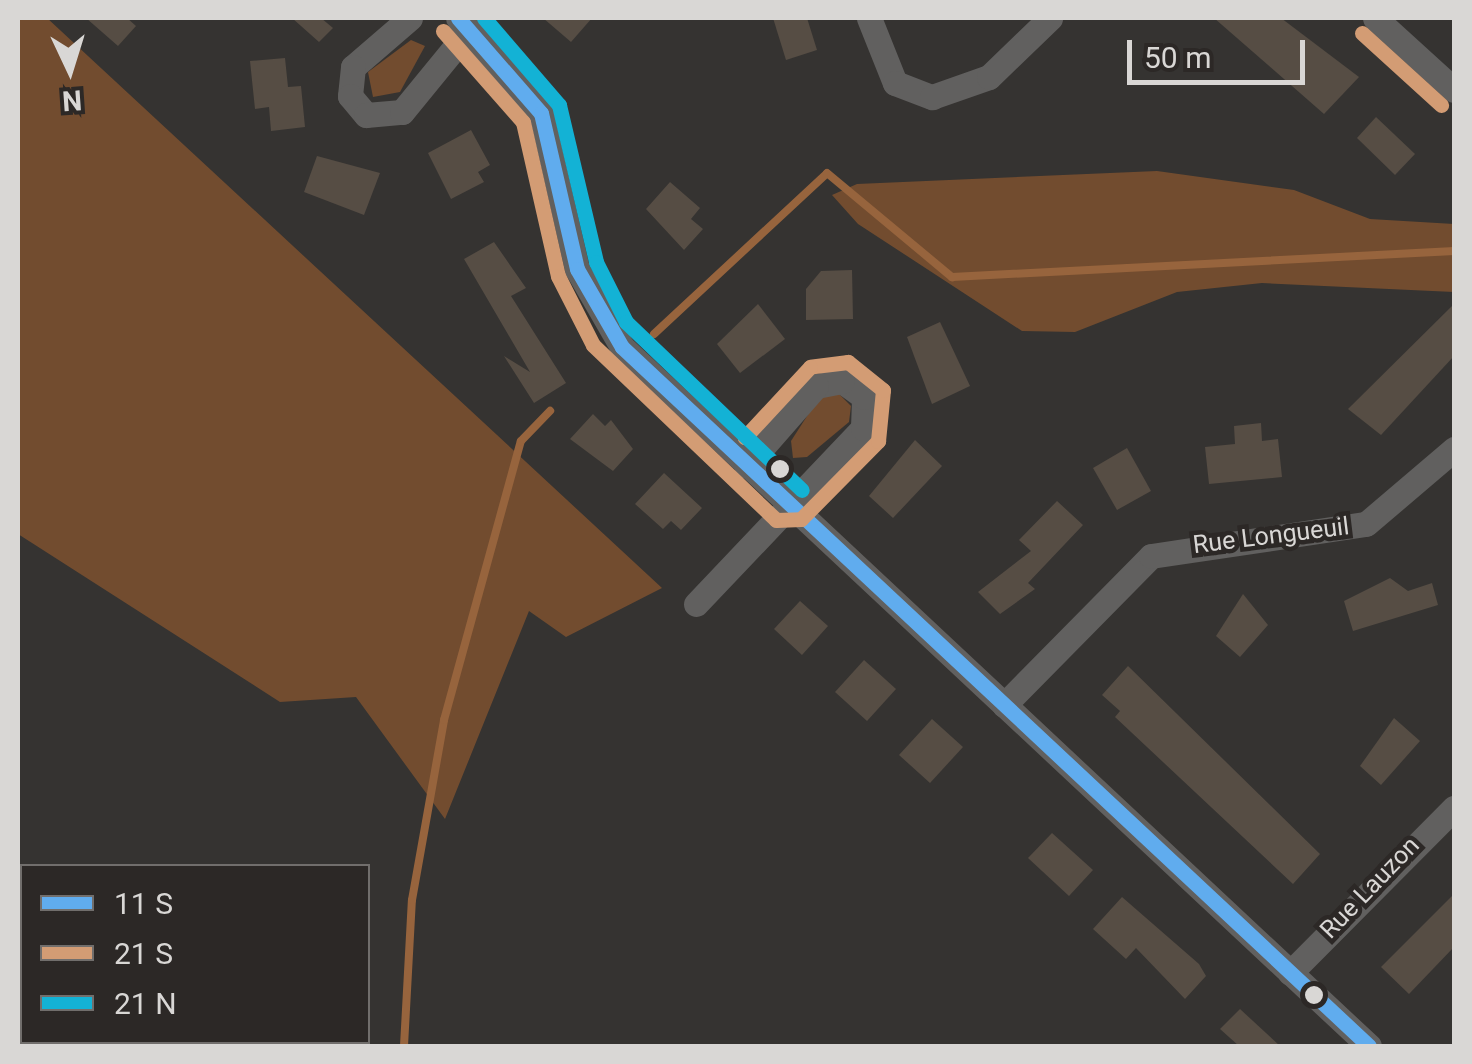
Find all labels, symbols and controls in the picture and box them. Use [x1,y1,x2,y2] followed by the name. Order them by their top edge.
[20,20,120,120] north arrow
[1132,20,1310,82] scale bar
[1144,40,1211,75] text: 50 m
[61,83,83,118] text: N
[770,459,790,479] unlabelled marker
[1191,512,1351,560] street label: Rue Longueuil
[1314,831,1426,945] street label: Rue Lauzon
[20,864,370,1044] legend
[114,886,173,921] text: 11 S
[114,936,173,971] text: 21 S
[1304,985,1324,1005] unlabelled marker
[114,986,177,1021] text: 21 N

